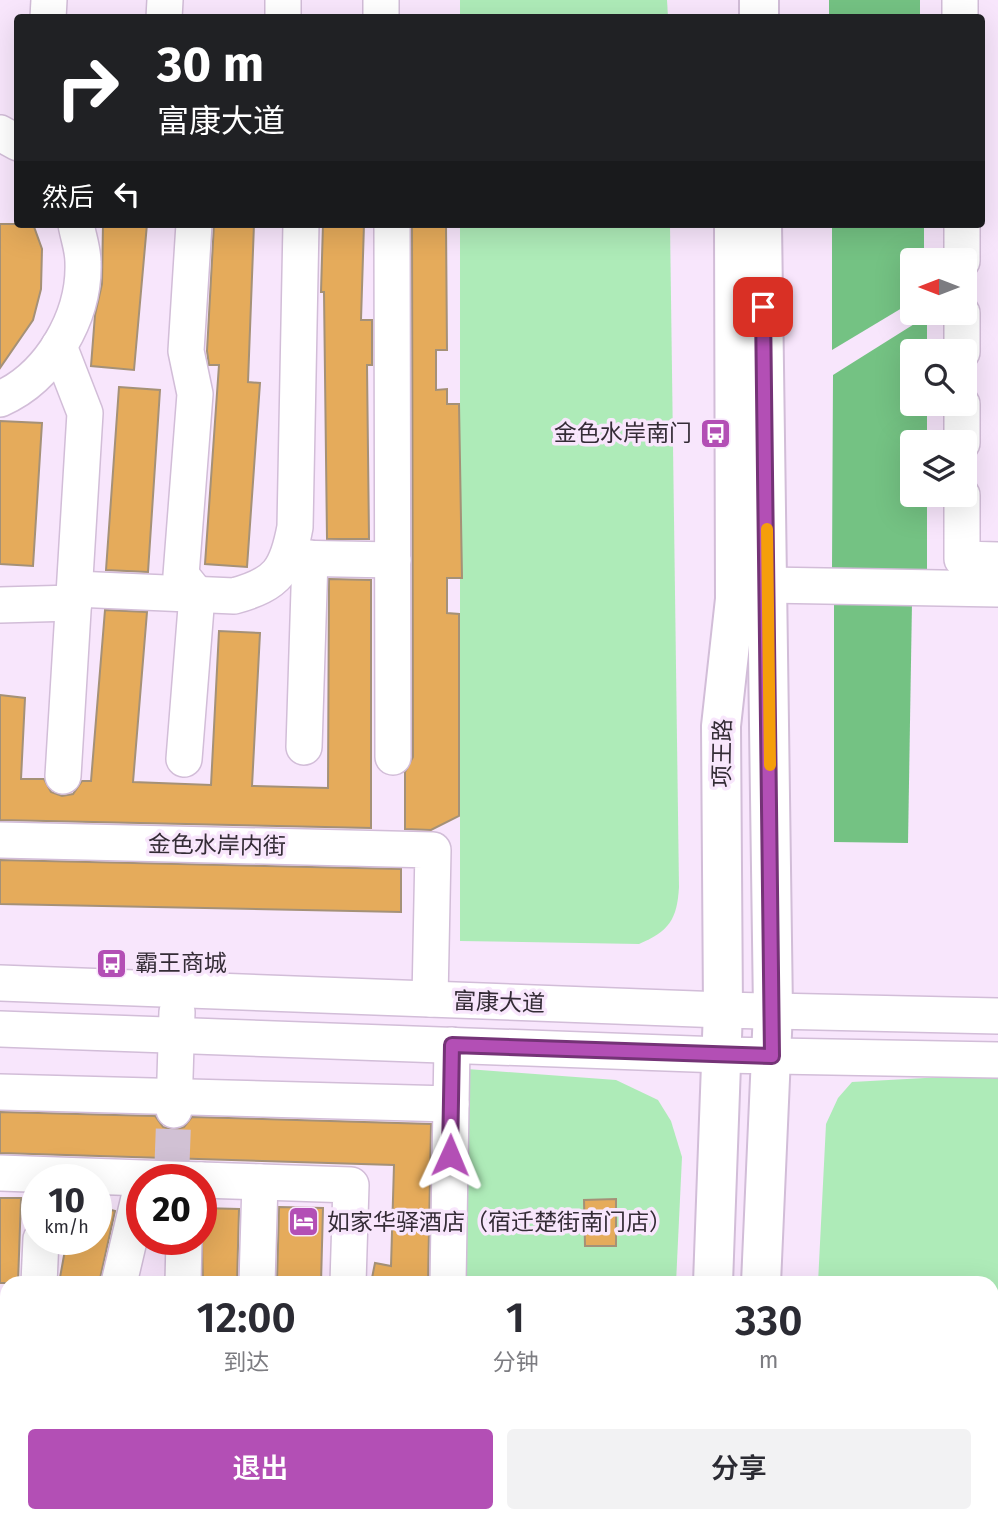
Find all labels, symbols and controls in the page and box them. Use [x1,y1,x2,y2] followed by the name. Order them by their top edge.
[157,35,264,94] text: 30 m
[42,42,133,133] icon: right
[157,102,285,140] text: 富康大道
[108,175,146,213] icon: left
[42,182,94,213] text: 然后
[900,248,976,326] north arrow
[900,248,977,507] map controls
[733,277,793,337] pin
[744,288,782,326] icon: arrive
[900,339,977,416] button: search
[698,416,732,450] bus stop icon: 金色水岸南门
[554,419,692,447] place label: 金色水岸南门
[900,430,977,507] button: layers
[707,718,737,788] street label: 项王路
[148,830,286,860] street label: 金色水岸内街
[95,946,129,980] bus stop icon: 霸王商城
[135,949,227,977] place label: 霸王商城
[453,986,545,1018] street label: 富康大道
[413,1118,487,1192] position arrow
[126,1164,217,1255] speed limit sign: 20
[48,1179,85,1221] text: 10
[287,1205,321,1239] hotel icon: 如家华驿酒店（宿迁楚街南门店）
[327,1208,672,1236] place label: 如家华驿酒店（宿迁楚街南门店）
[44,1216,89,1238] text: km/h
[197,1293,296,1343] text: 12:00
[506,1293,525,1343] text: 1
[735,1296,802,1346] text: 330
[759,1346,779,1374] text: m
[223,1348,269,1376] text: 到达
[492,1348,538,1376] text: 分钟
[28,1429,493,1509] button: 退出
[507,1429,971,1509] button: 分享

